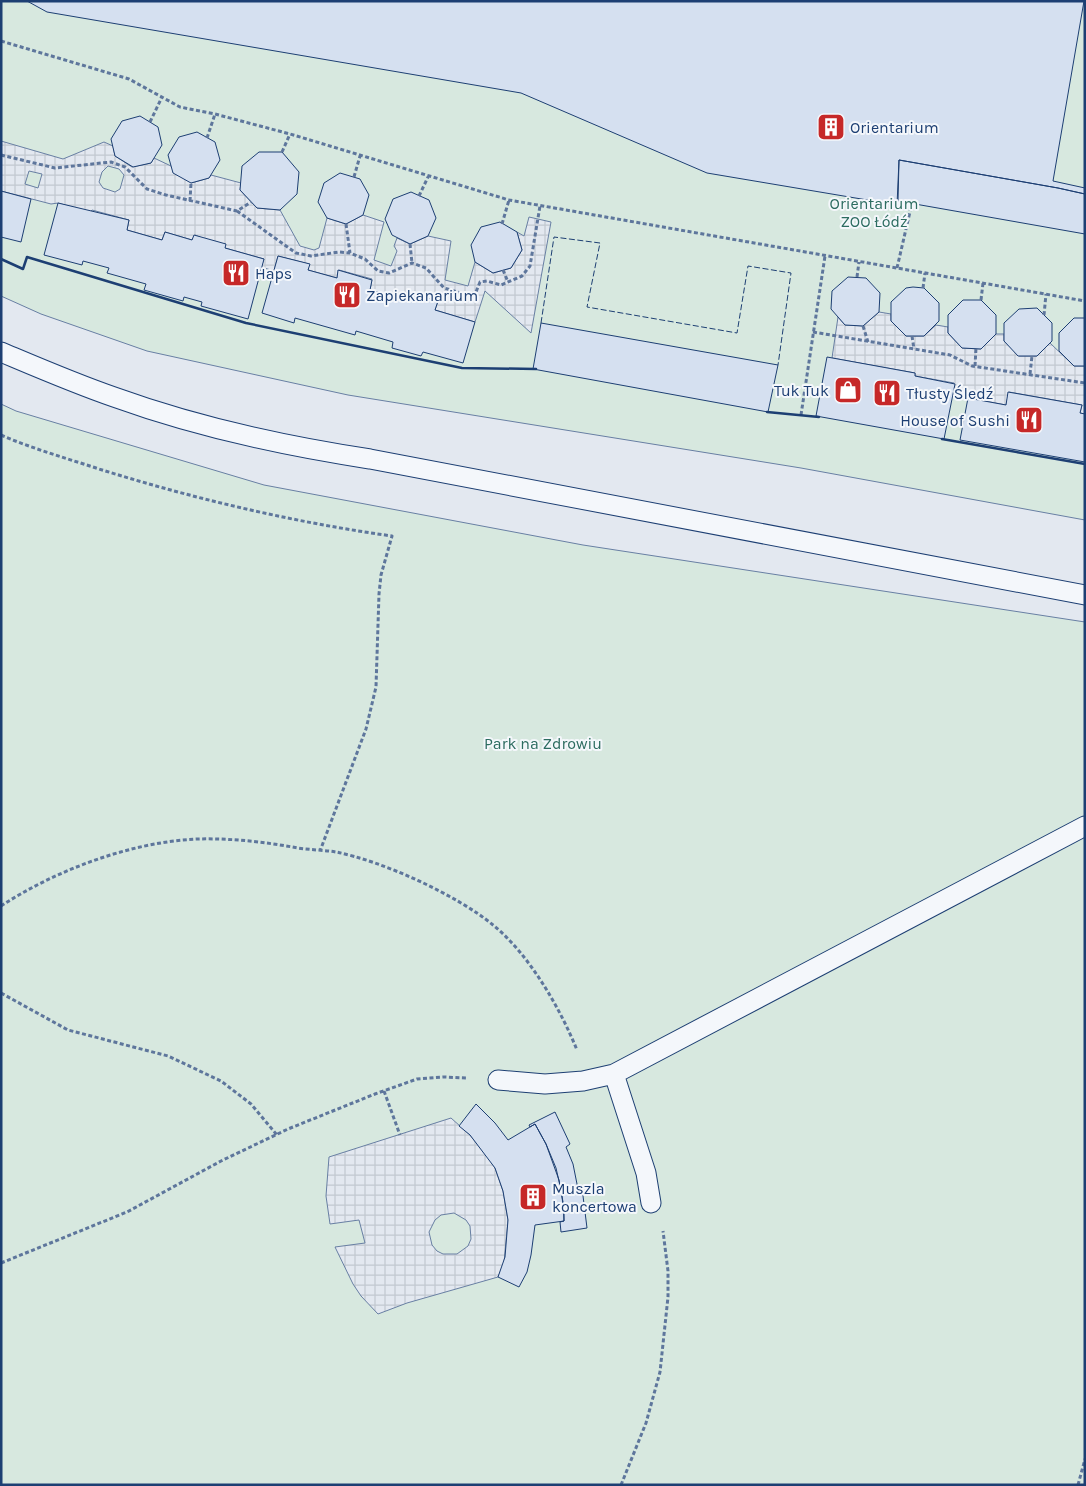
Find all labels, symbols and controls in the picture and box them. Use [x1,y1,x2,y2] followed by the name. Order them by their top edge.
[816,112,846,142] building icon: Orientarium
[850,118,939,137] place label: Orientarium
[830,194,918,231] park label: Orientarium ZOO Łódź
[221,258,251,288] restaurant icon: Haps
[255,264,292,283] place label: Haps
[332,280,362,310] restaurant icon: Zapiekanarium
[366,286,478,305] place label: Zapiekanarium
[833,375,863,405] shop icon: Tuk Tuk
[872,378,902,408] restaurant icon: Tłusty Śledź
[774,381,829,400] place label: Tuk Tuk
[906,384,993,403] place label: Tłusty Śledź
[1014,405,1044,435] restaurant icon: House of Sushi
[900,411,1010,430] place label: House of Sushi
[484,734,602,753] park label: Park na Zdrowiu
[552,1179,637,1216] place label: Muszla koncertowa
[518,1182,548,1212] building icon: Muszla koncertowa

